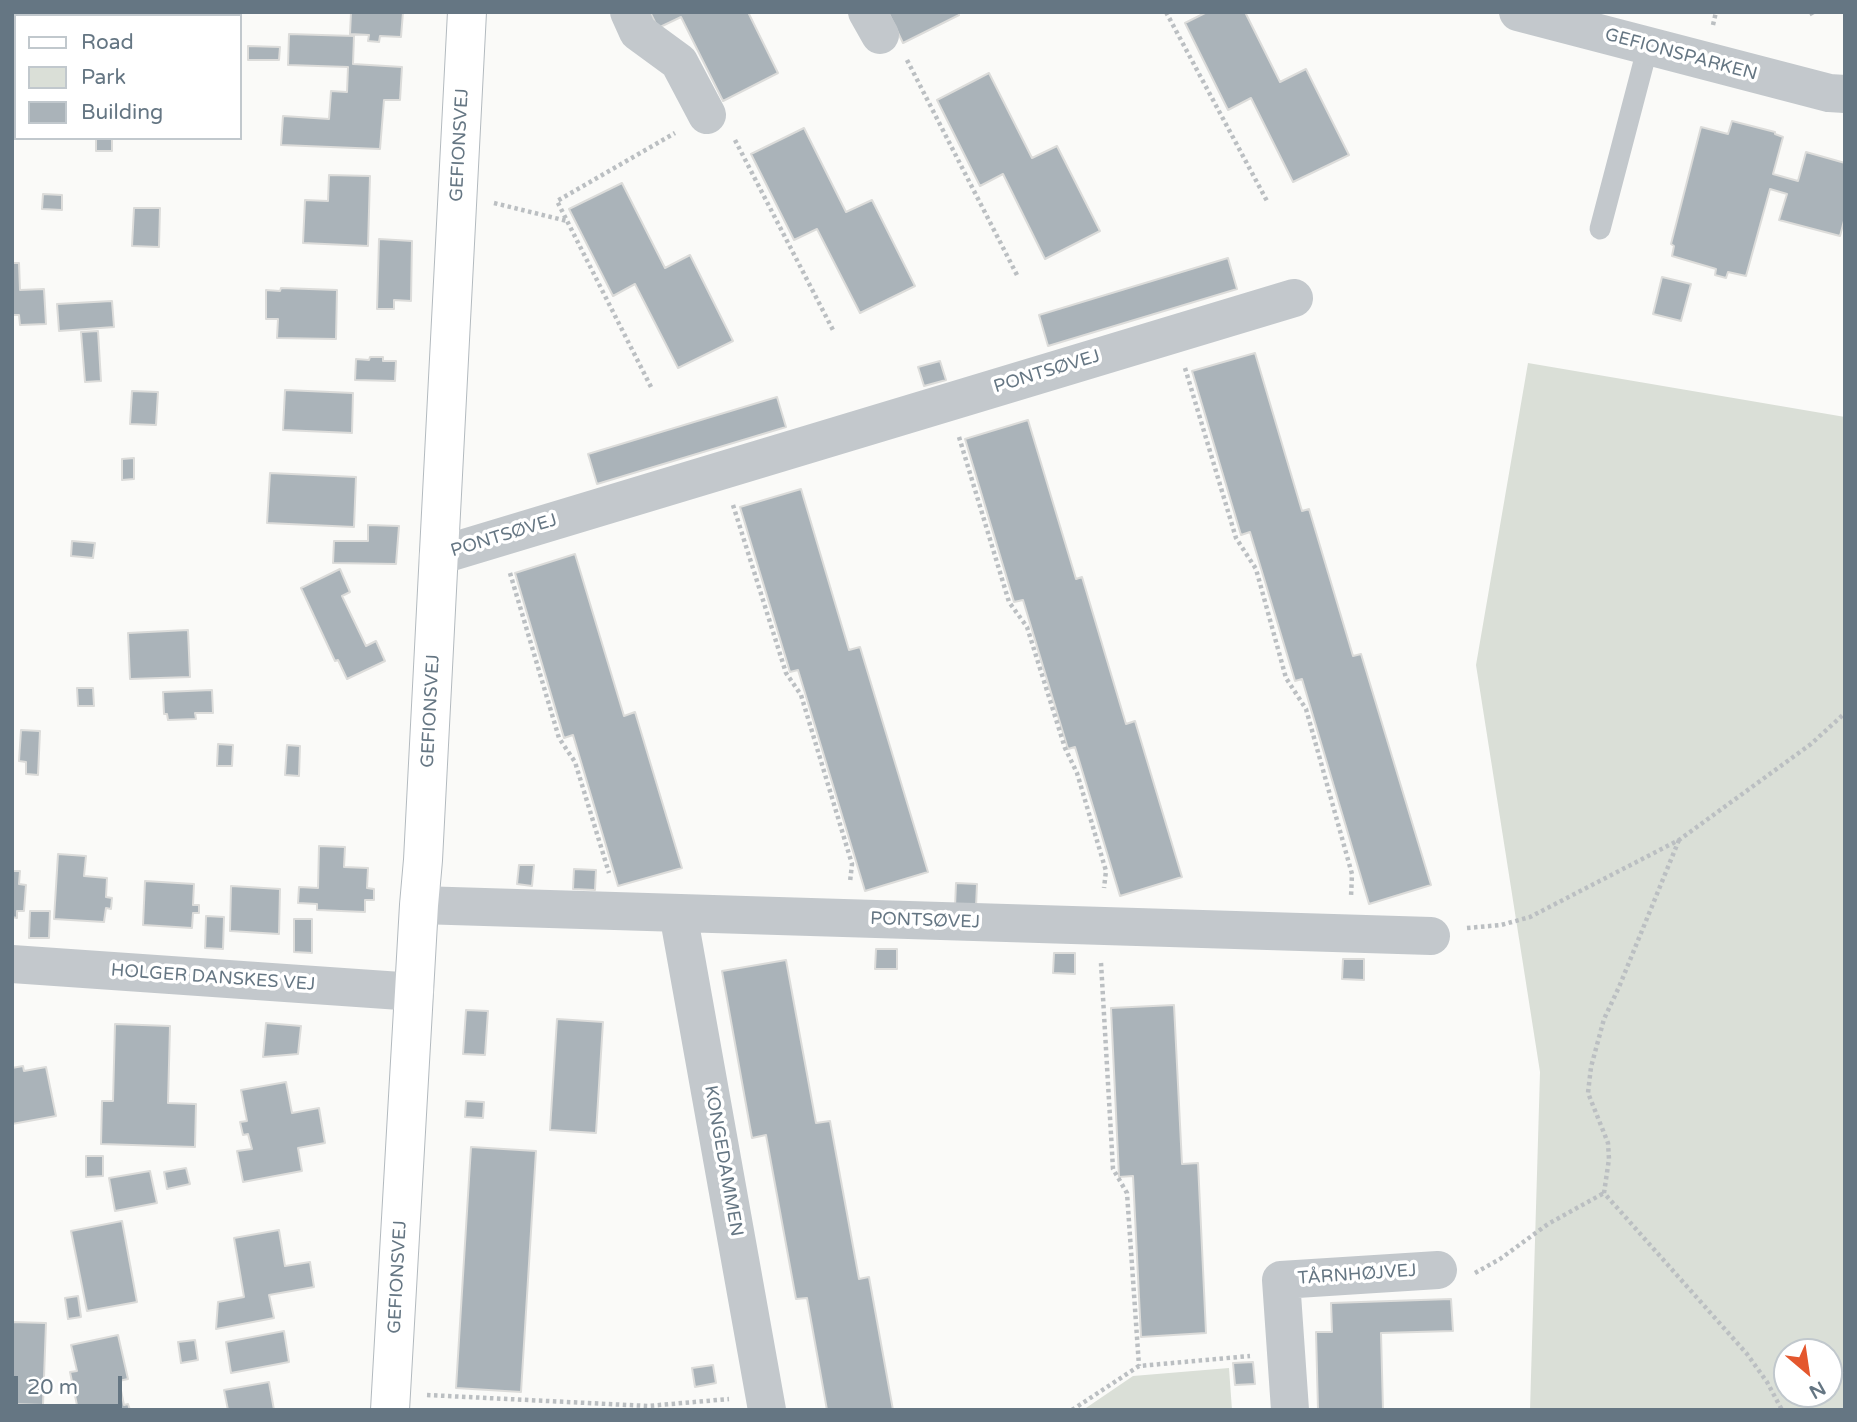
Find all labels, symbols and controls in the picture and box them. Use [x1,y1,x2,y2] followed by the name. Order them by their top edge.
[14,14,242,140] legend
[1602,24,1760,86] street label: GEFIONSPARKEN
[81,30,134,55] text: Road
[81,65,126,90] text: Park
[446,88,474,202] street label: GEFIONSVEJ
[81,100,163,125] text: Building
[991,346,1103,398] street label: PONTSØVEJ
[448,510,560,562] street label: PONTSØVEJ
[417,654,445,768] street label: GEFIONSVEJ
[870,908,980,934] street label: PONTSØVEJ
[110,960,316,996] street label: HOLGER DANSKES VEJ
[699,1084,747,1238] street label: KONGEDAMMEN
[384,1220,412,1334] street label: GEFIONSVEJ
[1297,1260,1417,1290] street label: TÅRNHØJVEJ
[1773,1338,1843,1408] north arrow
[18,1362,126,1406] scale bar
[27,1375,78,1400] text: 20 m
[1805,1376,1829,1403] text: N

